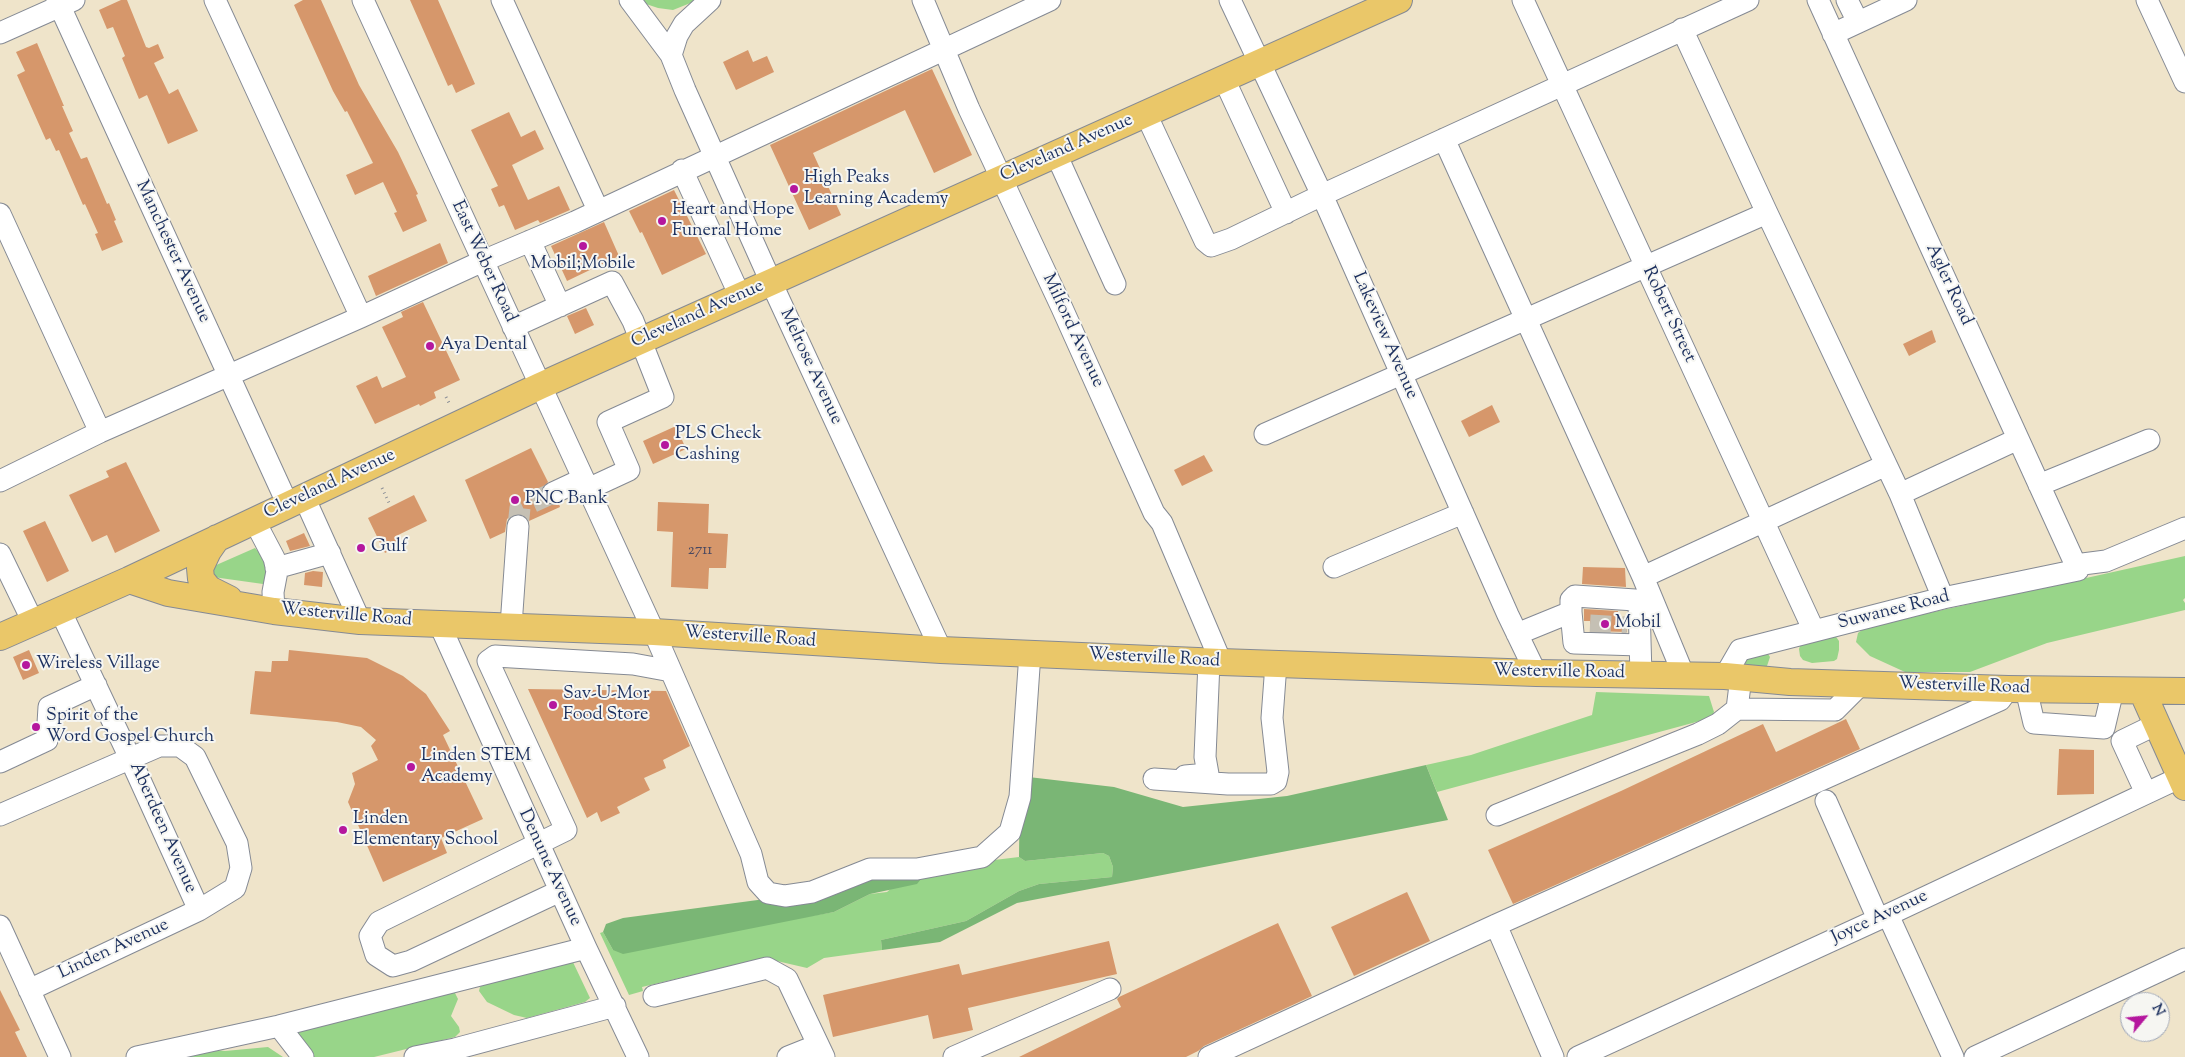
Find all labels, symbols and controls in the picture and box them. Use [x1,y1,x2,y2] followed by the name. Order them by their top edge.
[997,110,1137,188] street label: Cleveland Avenue
[804,168,948,210] place label: High Peaks Learning Academy
[130,177,214,327] street label: Manchester Avenue
[788,183,800,195] marker: High Peaks Learning Academy
[445,198,521,326] street label: East Weber Road
[672,200,794,242] place label: Heart and Hope Funeral Home
[656,215,668,227] marker: Heart and Hope Funeral Home
[577,240,589,252] marker: Mobil;Mobile
[1920,241,1976,329] street label: Agler Road
[531,254,635,276] place label: Mobil;Mobile
[1636,264,1700,366] street label: Robert Street
[1346,269,1422,403] street label: Lakeview Avenue
[1036,271,1108,391] street label: Milford Avenue
[628,276,768,354] street label: Cleveland Avenue
[774,306,846,428] street label: Melrose Avenue
[440,335,527,357] place label: Aya Dental
[424,340,436,352] marker: Aya Dental
[675,424,762,466] place label: PLS Check Cashing
[659,439,671,451] marker: PLS Check Cashing
[261,445,399,525] street label: Cleveland Avenue
[525,489,608,511] place label: PNC Bank
[509,494,521,506] marker: PNC Bank
[371,537,407,559] place label: Gulf
[355,542,367,554] marker: Gulf
[688,542,712,560] house number: 2711
[1836,587,1952,635] street label: Suwanee Road
[279,599,413,633] street label: Westerville Road
[1615,613,1661,635] place label: Mobil
[1599,618,1611,630] marker: Mobil
[683,623,817,653] street label: Westerville Road
[1087,645,1221,673] street label: Westerville Road
[36,654,160,676] place label: Wireless Village
[20,659,32,671] marker: Wireless Village
[1493,661,1625,685] street label: Westerville Road
[1898,674,2030,700] street label: Westerville Road
[563,684,649,726] place label: Sav-U-Mor Food Store
[547,699,559,711] marker: Sav-U-Mor Food Store
[46,706,214,749] place label: Spirit of the Word Gospel Church
[30,721,42,733] marker: Spirit of the Word Gospel Church
[421,746,531,789] place label: Linden STEM Academy
[124,759,200,897] street label: Aberdeen Avenue
[405,761,417,773] marker: Linden STEM Academy
[513,806,585,930] street label: Denune Avenue
[353,809,498,852] place label: Linden Elementary School
[337,824,349,836] marker: Linden Elementary School
[1828,886,1932,950] street label: Joyce Avenue
[55,915,173,985] street label: Linden Avenue
[2120,992,2170,1042] north arrow
[2146,1001,2169,1020] text: N

